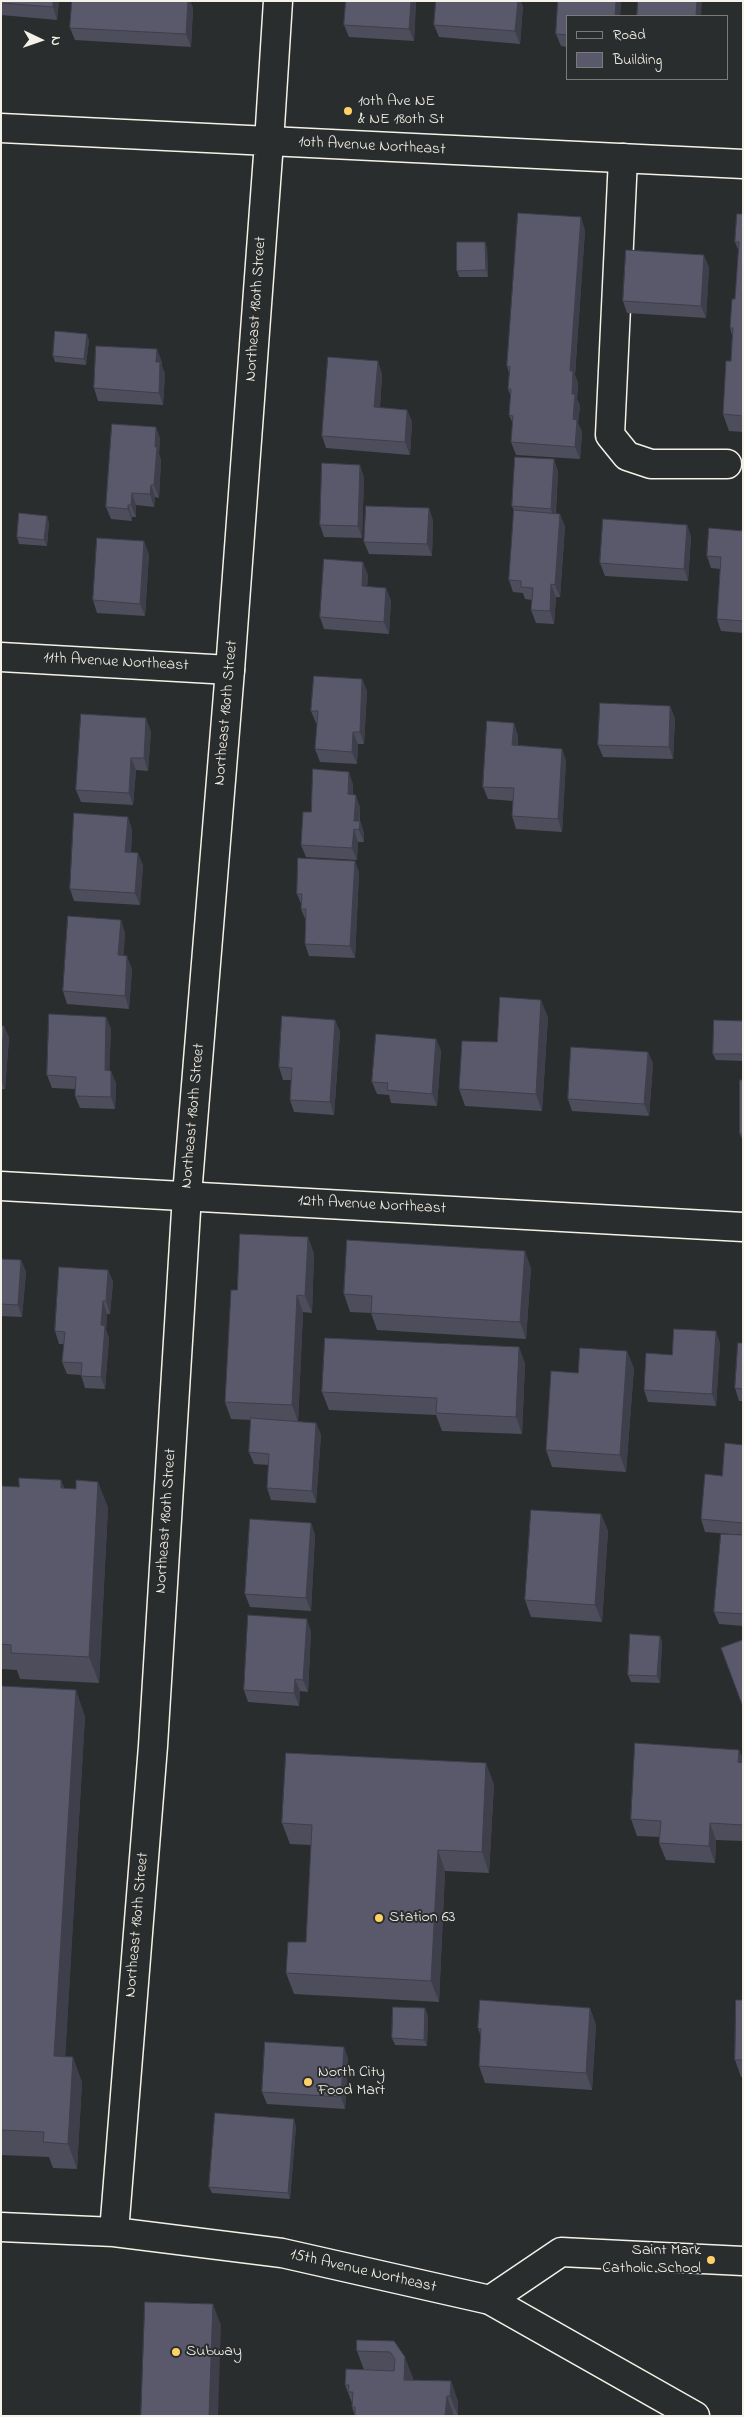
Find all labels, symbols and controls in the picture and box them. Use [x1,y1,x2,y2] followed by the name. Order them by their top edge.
[15,15,65,65] north arrow
[566,15,729,80] legend
[613,24,646,46] text: Road
[45,36,66,46] text: N
[613,49,662,71] text: Building
[358,92,444,130] place label: 10th Ave NE & NE 180th St
[342,105,354,117] marker: 10th Ave NE & NE 180th St
[298,134,446,160] street label: 10th Avenue Northeast
[242,236,272,382] street label: Northeast 180th Street
[211,640,243,786] street label: Northeast 180th Street
[43,650,189,676] street label: 11th Avenue Northeast
[178,1043,210,1189] street label: Northeast 180th Street
[297,1193,447,1219] street label: 12th Avenue Northeast
[152,1448,182,1594] street label: Northeast 180th Street
[122,1852,154,1998] street label: Northeast 180th Street
[389,1908,455,1928] place label: Station 63
[373,1912,385,1924] marker: Station 63
[318,2063,385,2101] place label: North City Food Mart
[302,2076,314,2088] marker: North City Food Mart
[602,2241,701,2279] place label: Saint Mark Catholic School
[288,2246,438,2298] street label: 15th Avenue Northeast
[705,2254,717,2266] marker: Saint Mark Catholic School
[186,2342,242,2362] place label: Subway
[170,2346,182,2358] marker: Subway

